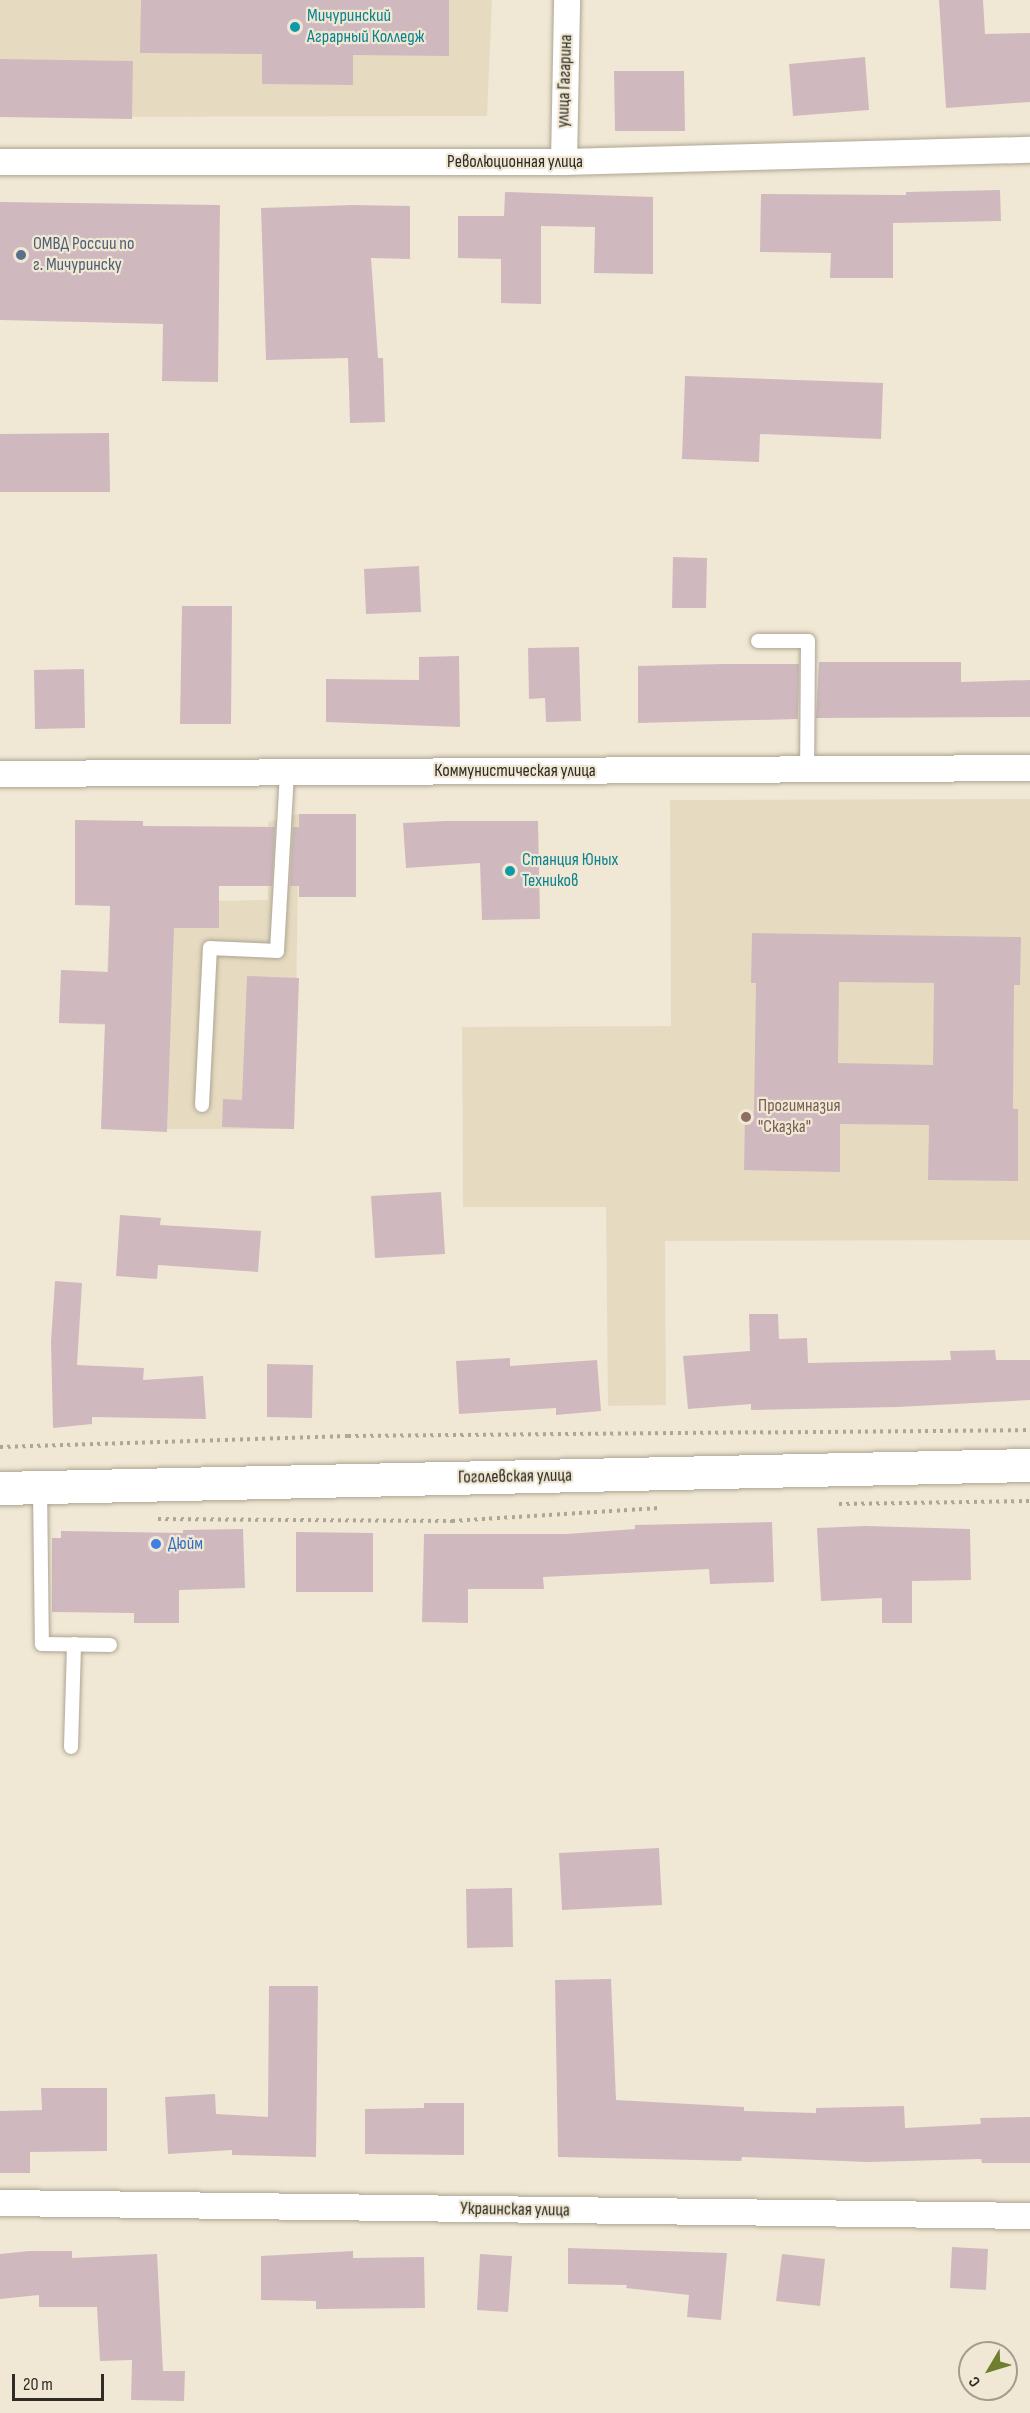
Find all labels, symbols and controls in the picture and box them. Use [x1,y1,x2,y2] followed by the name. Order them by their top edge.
[307,6,424,48] place label: Мичуринский Аграрный Колледж
[288,20,302,34] marker: Мичуринский Аграрный Колледж
[553,34,577,128] street label: улица Гагарина
[447,151,583,173] street label: Революционная улица
[33,234,135,276] place label: ОМВД России по г. Мичуринску
[14,248,28,262] marker: ОМВД России по г. Мичуринску
[434,760,596,782] street label: Коммунистическая улица
[522,850,618,892] place label: Станция Юных Техников
[503,864,517,878] marker: Станция Юных Техников
[758,1096,841,1138] place label: Прогимназия "Сказка"
[739,1110,753,1124] marker: Прогимназия "Сказка"
[458,1465,572,1489] street label: Гоголевская улица
[168,1533,203,1555] place label: Дюйм
[149,1537,163,1551] marker: Дюйм
[460,2198,570,2222] street label: Украинская улица
[958,2341,1018,2401] north arrow
[15,2362,106,2400] scale bar
[965,2372,985,2390] text: С
[23,2374,53,2395] text: 20 m

